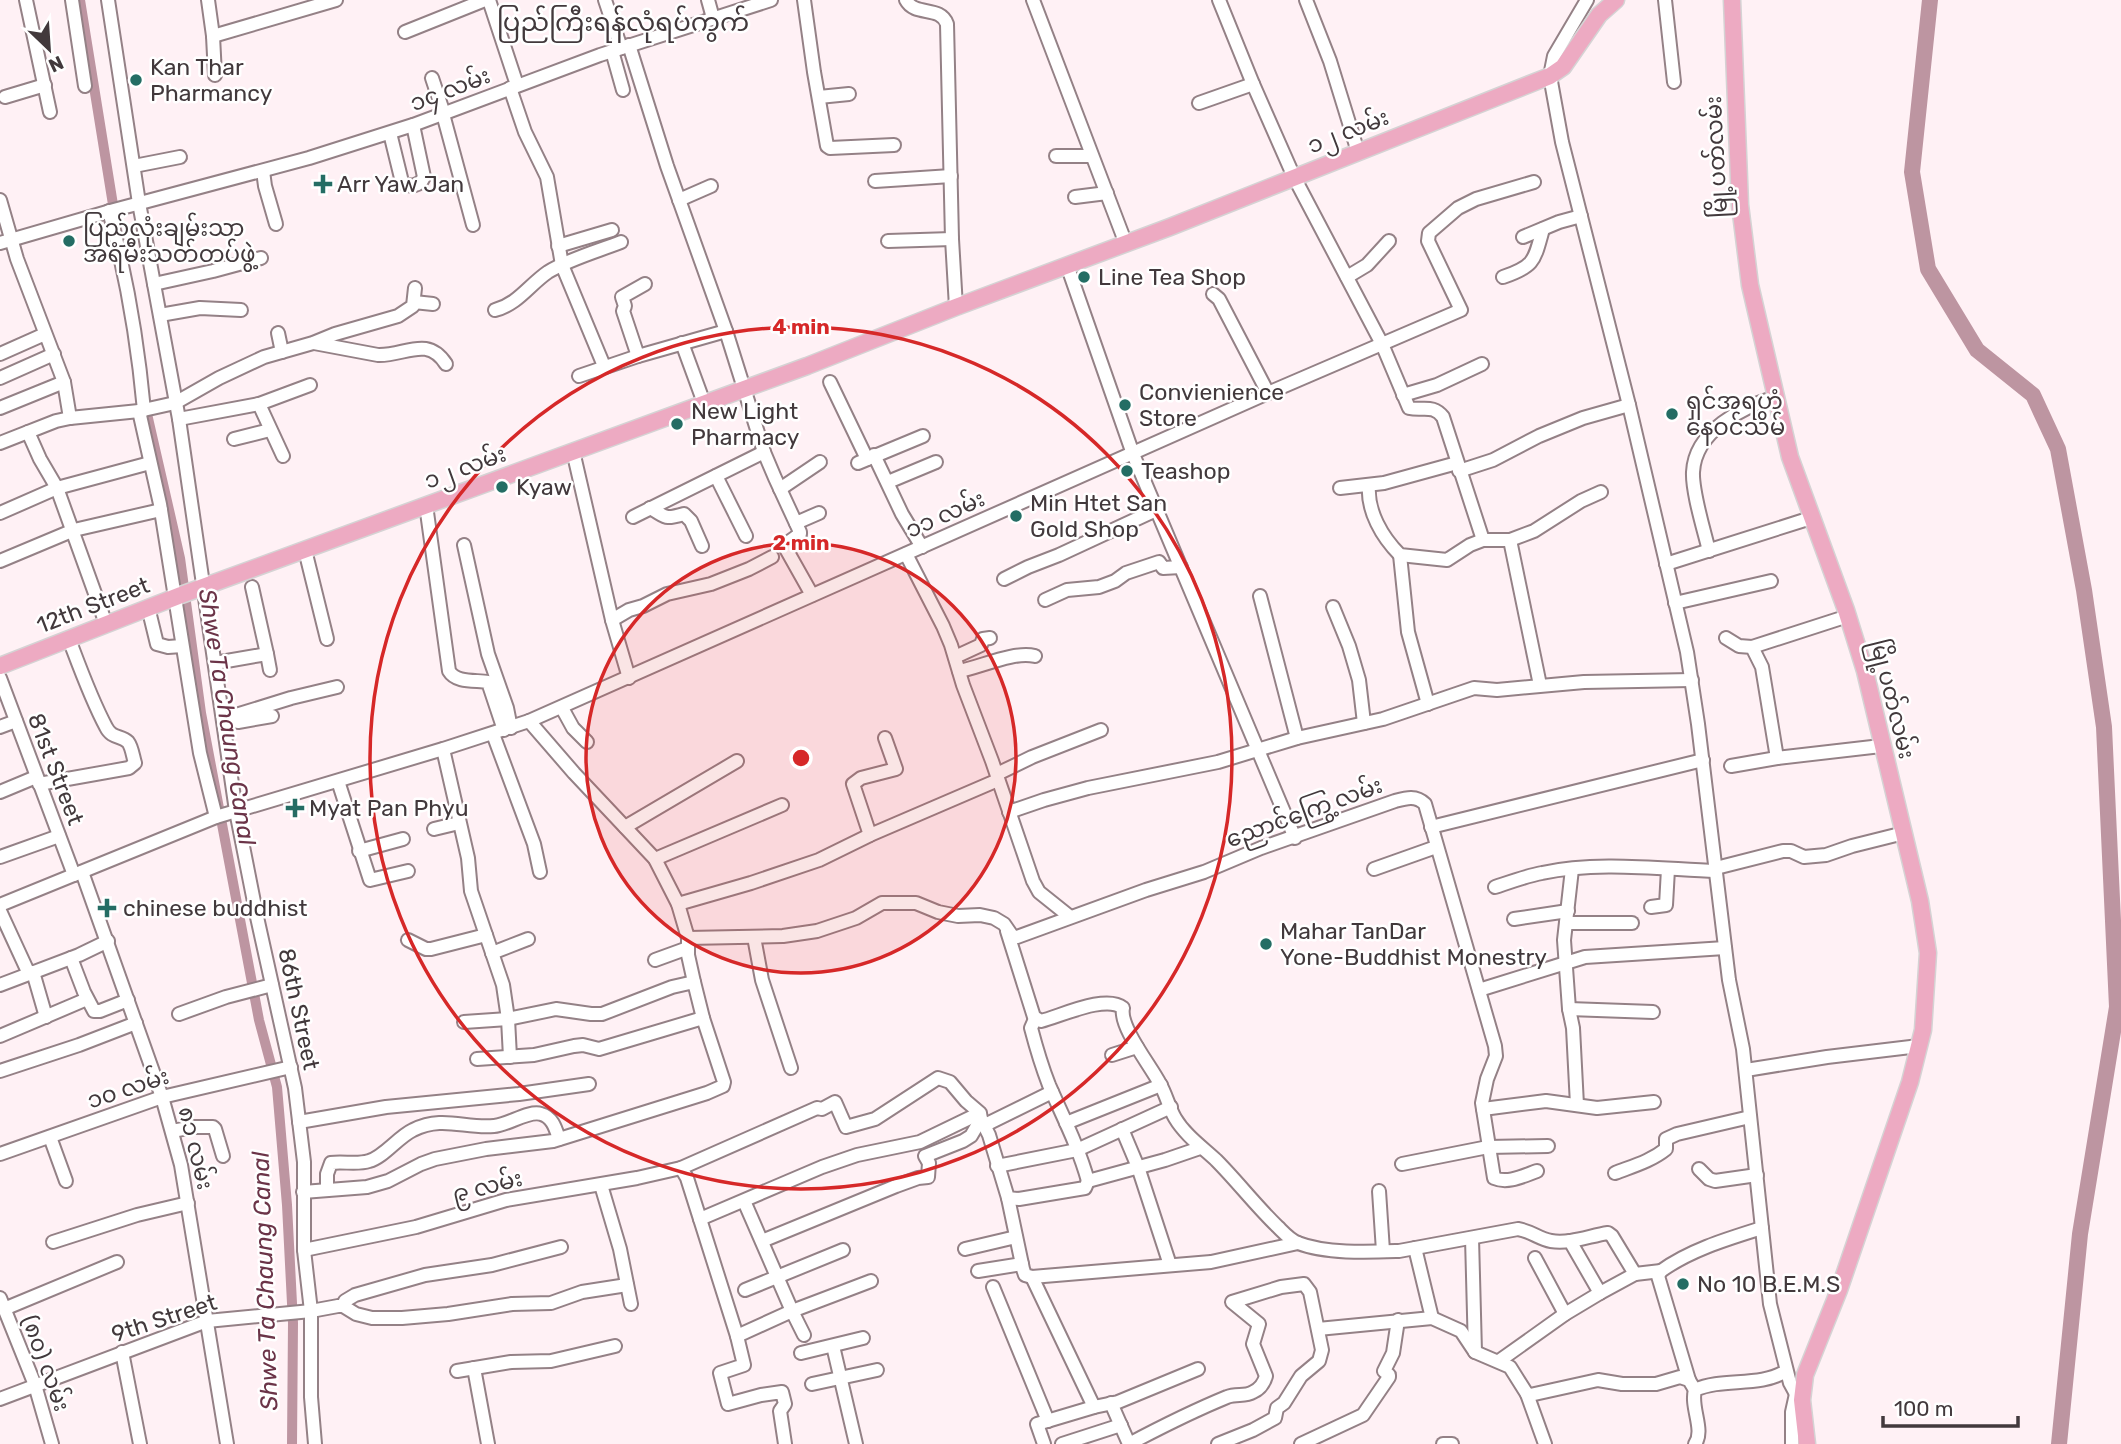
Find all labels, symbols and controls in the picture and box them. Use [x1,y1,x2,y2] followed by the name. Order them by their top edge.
[497,5,749,43] district label: ပြည်ကြီးရန်လုံရပ်ကွက်
[14,14,84,84] north arrow
[45,51,67,77] text: N
[150,53,273,107] place label: Kan Thar Pharmancy
[405,59,496,122] street label: ၁၄ လမ်း
[128,72,144,88] marker: Kan Thar Pharmancy
[1697,95,1738,219] street label: မြို့ပတ်လမ်း
[1303,101,1394,164] street label: ၁၂ လမ်း
[337,170,464,198] place label: Arr Yaw Jan
[315,176,331,192] marker: Arr Yaw Jan
[83,212,258,273] place label: ပြည်လုံးချမ်းသာ အရံမီးသတ်တပ်ဖွဲ့
[61,233,77,249] marker: ပြည်လုံးချမ်းသာ အရံမီးသတ်တပ်ဖွဲ့
[1098,263,1246,291] place label: Line Tea Shop
[1076,269,1092,285] marker: Line Tea Shop
[772,314,830,339] text: 4 min
[1139,378,1284,432] place label: Convienience Store
[1686,385,1785,446] place label: ရှင်အရဟံ နေဝင်သိမ်
[691,397,800,451] place label: New Light Pharmacy
[1117,397,1133,413] marker: Convienience Store
[1664,406,1680,422] marker: ရှင်အရဟံ နေဝင်သိမ်
[669,416,685,432] marker: New Light Pharmacy
[420,437,511,499] street label: ၁၂ လမ်း
[1141,457,1230,485] place label: Teashop
[1119,463,1135,479] marker: Teashop
[516,473,572,501] place label: Kyaw
[494,479,510,495] marker: Kyaw
[900,482,989,544] street label: ၁၁ လမ်း
[1030,489,1167,543] place label: Min Htet San Gold Shop
[1008,508,1024,524] marker: Min Htet San Gold Shop
[773,530,829,555] text: 2 min
[33,571,153,639] street label: 12th Street
[193,587,261,848] water label: Shwe Ta Chaung Canal
[1860,636,1923,763] street label: မြို့ပတ်လမ်း
[22,709,90,829] street label: 81st Street
[789,746,813,770] centre of rings
[1221,769,1388,858] street label: ညောင်ကြွေ့လမ်း
[309,794,468,822] place label: Myat Pan Phyu
[287,800,303,816] marker: Myat Pan Phyu
[123,894,308,922] place label: chinese buddhist
[97,898,117,918] marker: chinese buddhist
[1280,917,1547,971] place label: Mahar TanDar Yone-Buddhist Monestry
[1258,936,1274,952] marker: Mahar TanDar Yone-Buddhist Monestry
[272,946,326,1072] street label: 86th Street
[83,1060,172,1114] street label: ၁၀ လမ်း
[172,1103,222,1192] street label: ၈၁ လမ်း
[246,1150,284,1411] water label: Shwe Ta Chaung Canal
[448,1162,526,1213] street label: ၉ လမ်း
[1697,1270,1840,1298] place label: No 10 B.E.M.S
[1675,1276,1691,1292] marker: No 10 B.E.M.S
[108,1288,220,1348] street label: 9th Street
[16,1310,78,1415] street label: (၈၀) လမ်း
[1883,1384,2018,1428] scale bar
[1894,1396,1953,1421] text: 100 m

